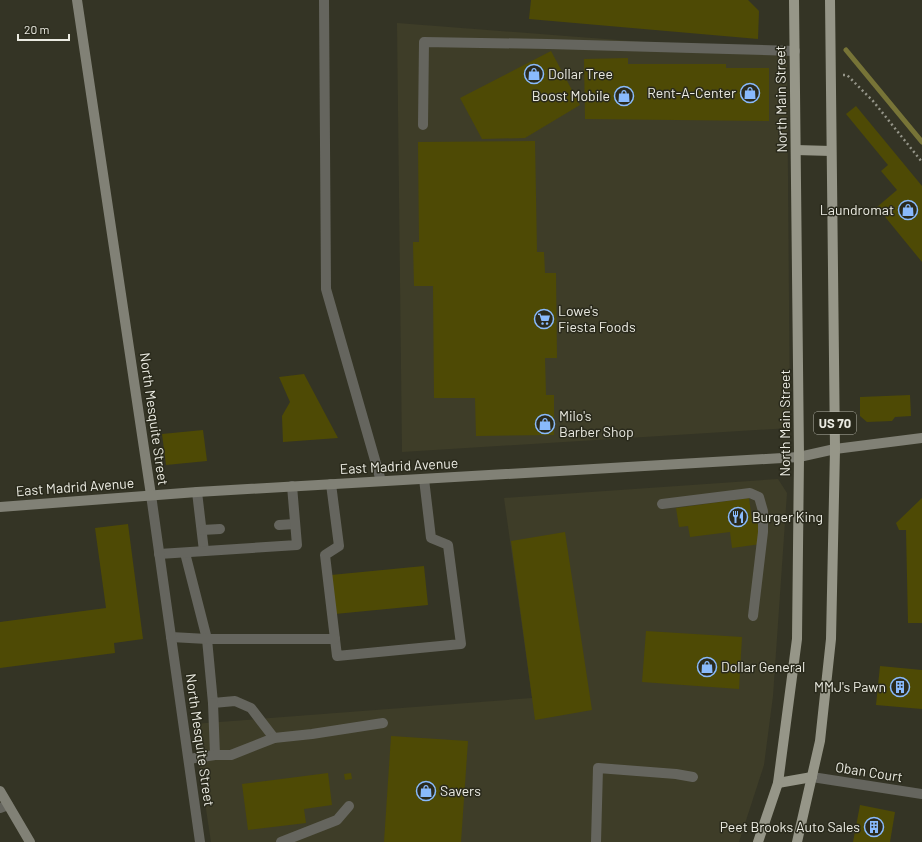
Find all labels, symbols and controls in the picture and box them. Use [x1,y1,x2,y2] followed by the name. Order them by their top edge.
[18,16,69,42] scale bar
[24,22,50,36] text: 20 m
[771,45,790,153] street label: North Main Street
[523,63,545,85] shop icon: Dollar Tree
[548,65,613,82] place label: Dollar Tree
[739,82,761,104] shop icon: Rent-A-Center
[647,84,736,101] place label: Rent-A-Center
[613,85,635,107] shop icon: Boost Mobile
[532,87,610,104] place label: Boost Mobile
[897,199,919,221] shop icon: Laundromat
[820,201,894,218] place label: Laundromat
[558,302,636,335] place label: Lowe's Fiesta Foods
[533,308,555,330] supermarket icon: Lowe's Fiesta Foods
[137,351,172,487] street label: North Mesquite Street
[776,369,793,477] street label: North Main Street
[559,407,634,440] place label: Milo's Barber Shop
[814,412,856,434] road number: US 70
[534,413,556,435] shop icon: Milo's Barber Shop
[339,454,459,477] street label: East Madrid Avenue
[15,474,135,499] street label: East Madrid Avenue
[727,506,749,528] restaurant icon: Burger King
[752,508,823,525] place label: Burger King
[696,656,718,678] shop icon: Dollar General
[721,658,805,675] place label: Dollar General
[183,672,218,808] street label: North Mesquite Street
[889,676,911,698] building icon: MMJ's Pawn
[814,678,886,695] place label: MMJ's Pawn
[834,758,904,785] street label: Oban Court
[415,780,437,802] shop icon: Savers
[440,782,481,799] place label: Savers
[863,816,885,838] building icon: Peet Brooks Auto Sales
[720,818,860,835] place label: Peet Brooks Auto Sales

